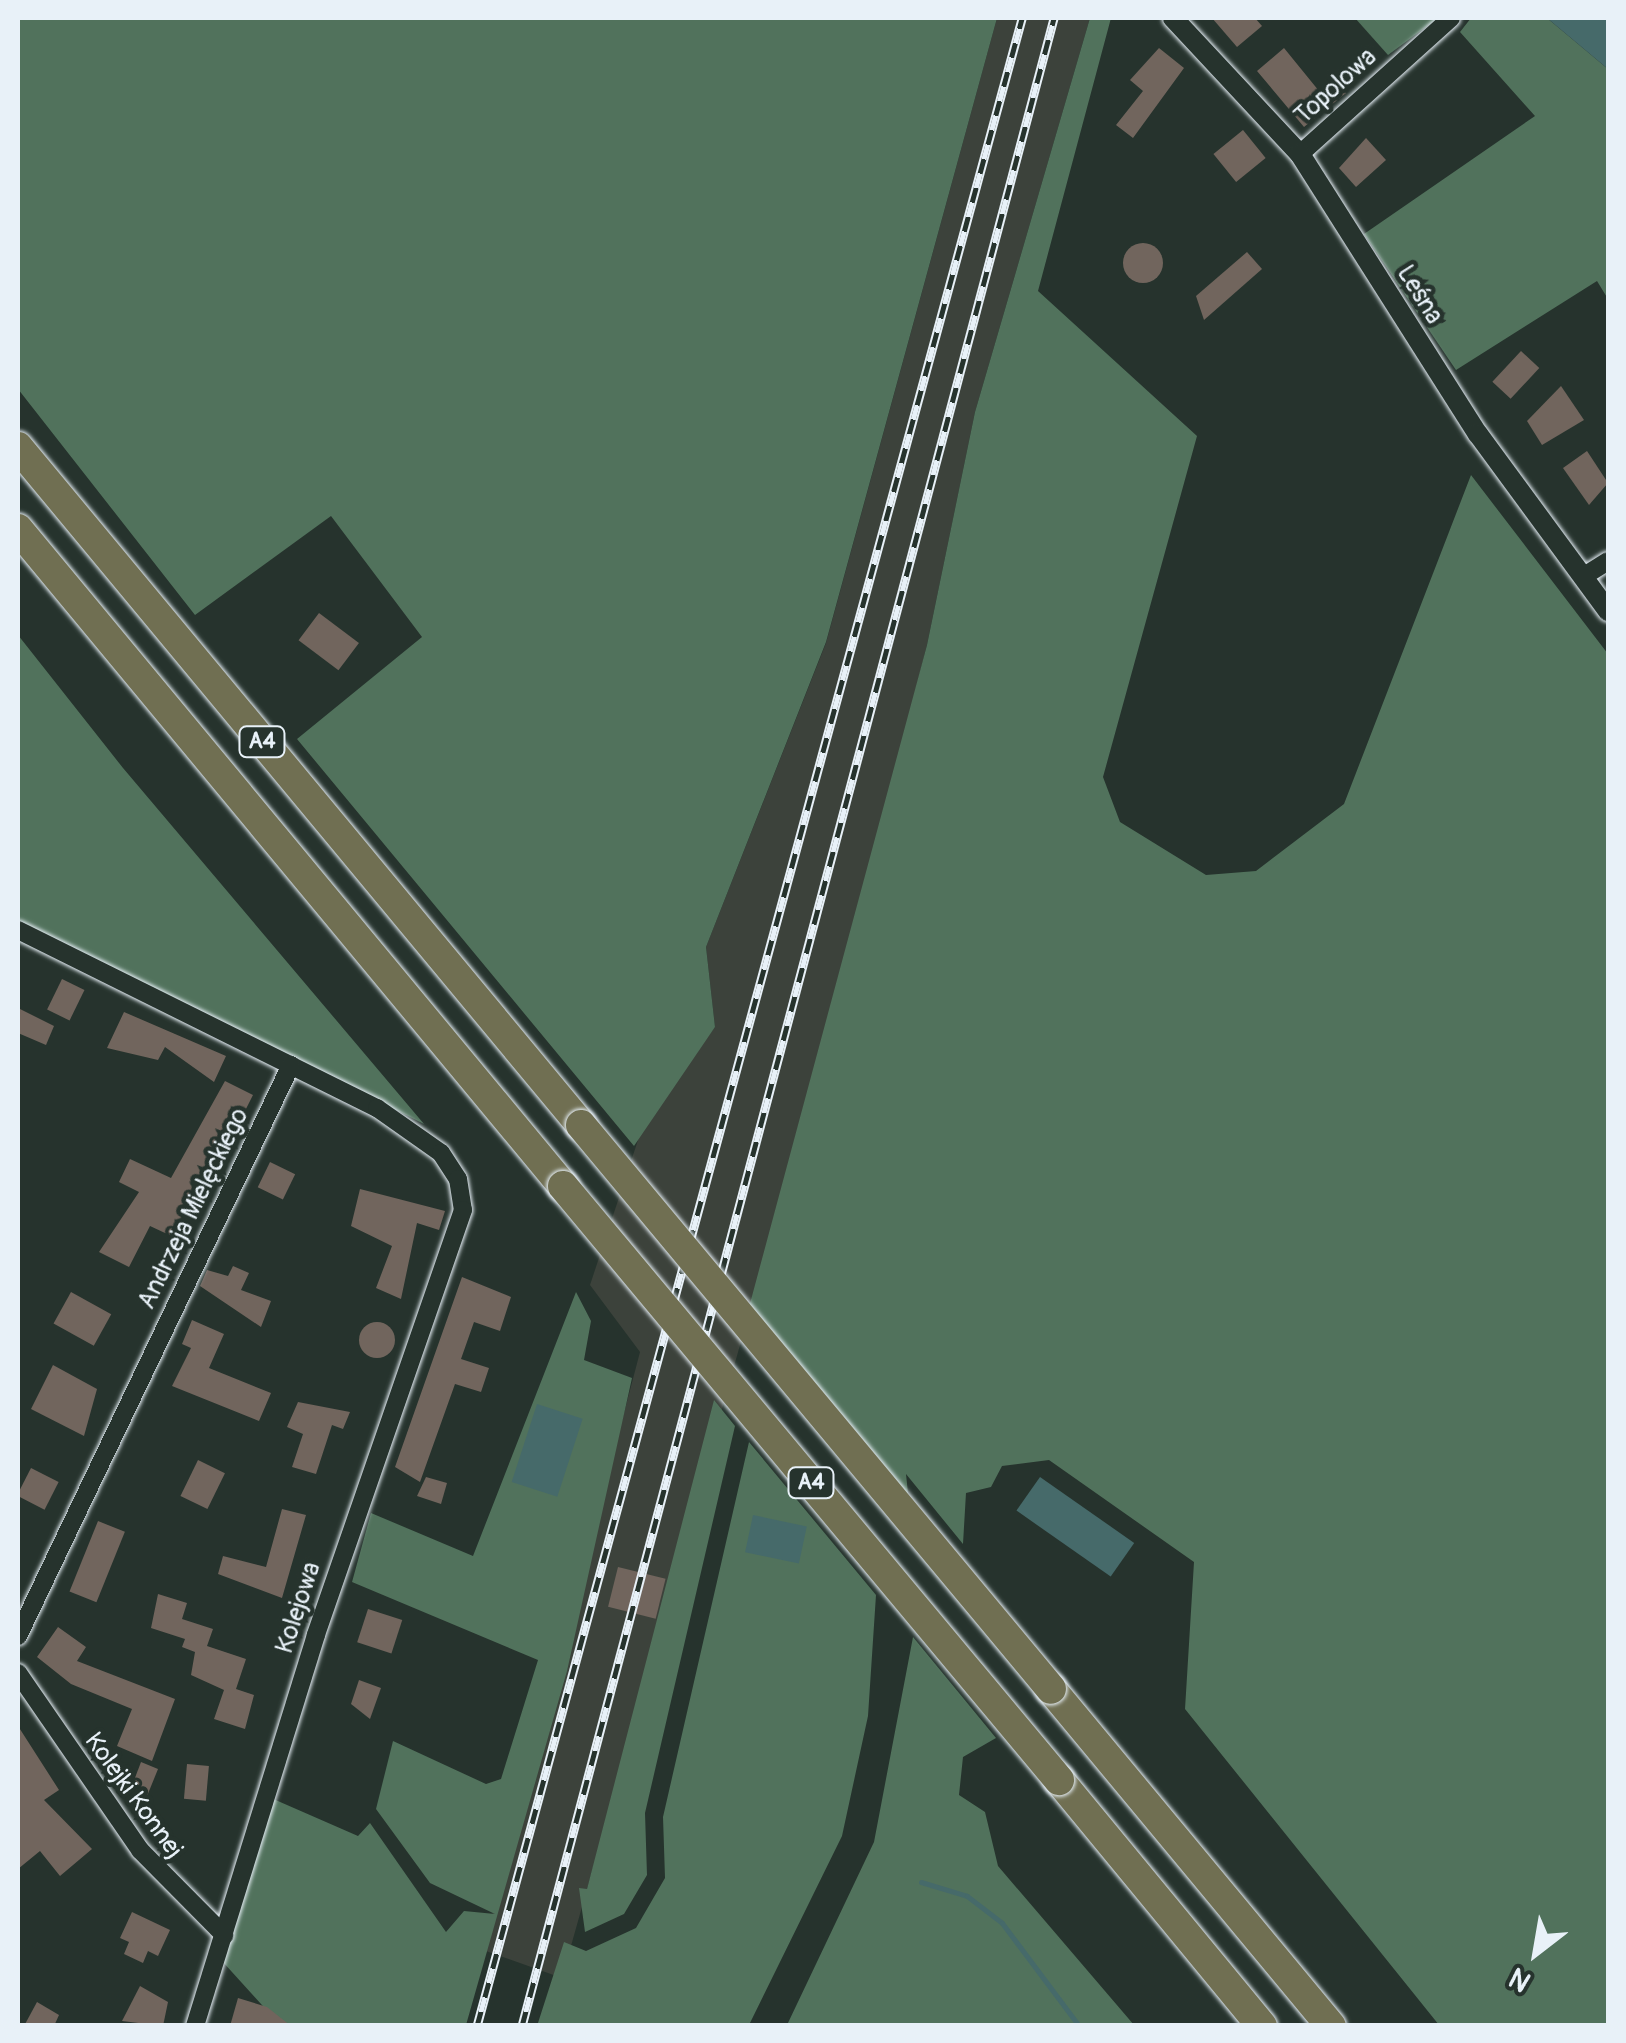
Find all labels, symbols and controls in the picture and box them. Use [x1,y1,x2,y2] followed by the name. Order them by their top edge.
[1289,43,1383,131] street label: Topolowa
[1389,260,1449,330] street label: Leśna
[237,725,287,759] road number: A4
[132,1104,256,1314] street label: Andrzeja Mielęckiego
[786,1466,836,1500] road number: A4
[270,1559,328,1657] street label: Kolejowa
[77,1727,189,1865] street label: Kolejki Konnej
[1486,1903,1586,2003] north arrow
[1503,1959,1537,1999] text: N

